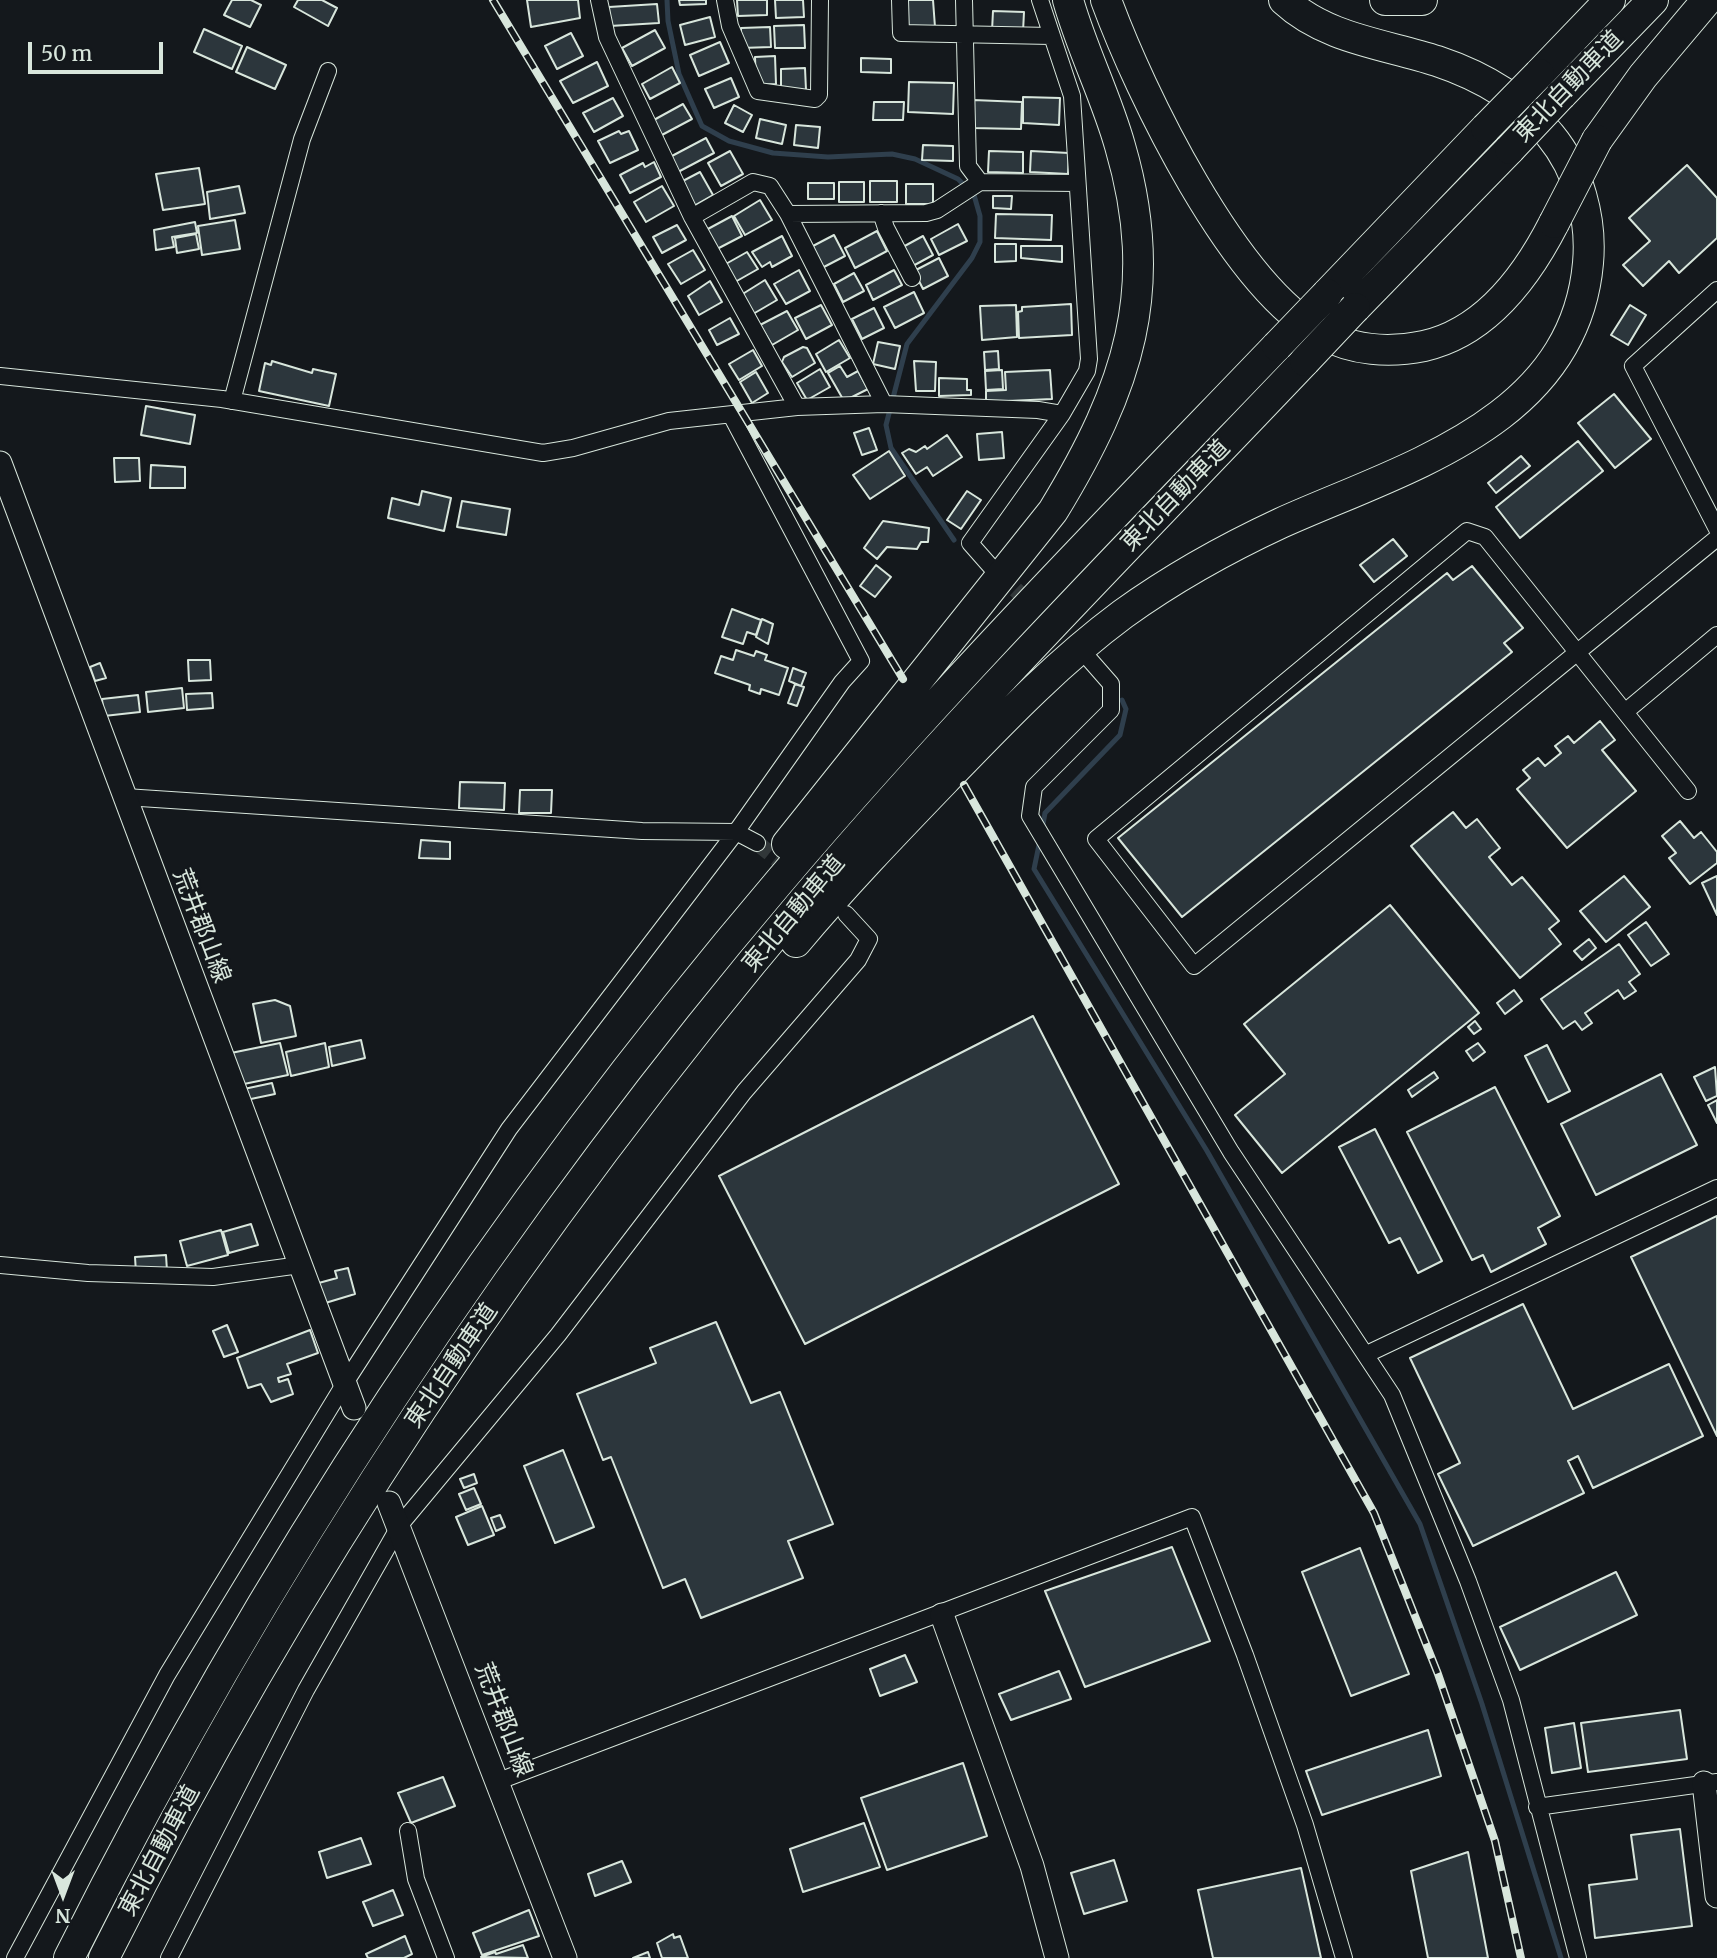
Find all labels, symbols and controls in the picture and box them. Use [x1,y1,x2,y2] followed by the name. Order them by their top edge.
[1509,25,1629,149] street label: 東北自動車道
[32,28,166,72] scale bar
[41,40,92,67] text: 50 m
[1116,434,1236,558] street label: 東北自動車道
[737,850,851,978] street label: 東北自動車道
[166,865,236,987] street label: 荒井郡山線
[400,1298,504,1434] street label: 東北自動車道
[468,1659,538,1781] street label: 荒井郡山線
[113,1781,207,1921] street label: 東北自動車道
[28,1860,98,1930] north arrow
[56,1904,71,1928] text: N

